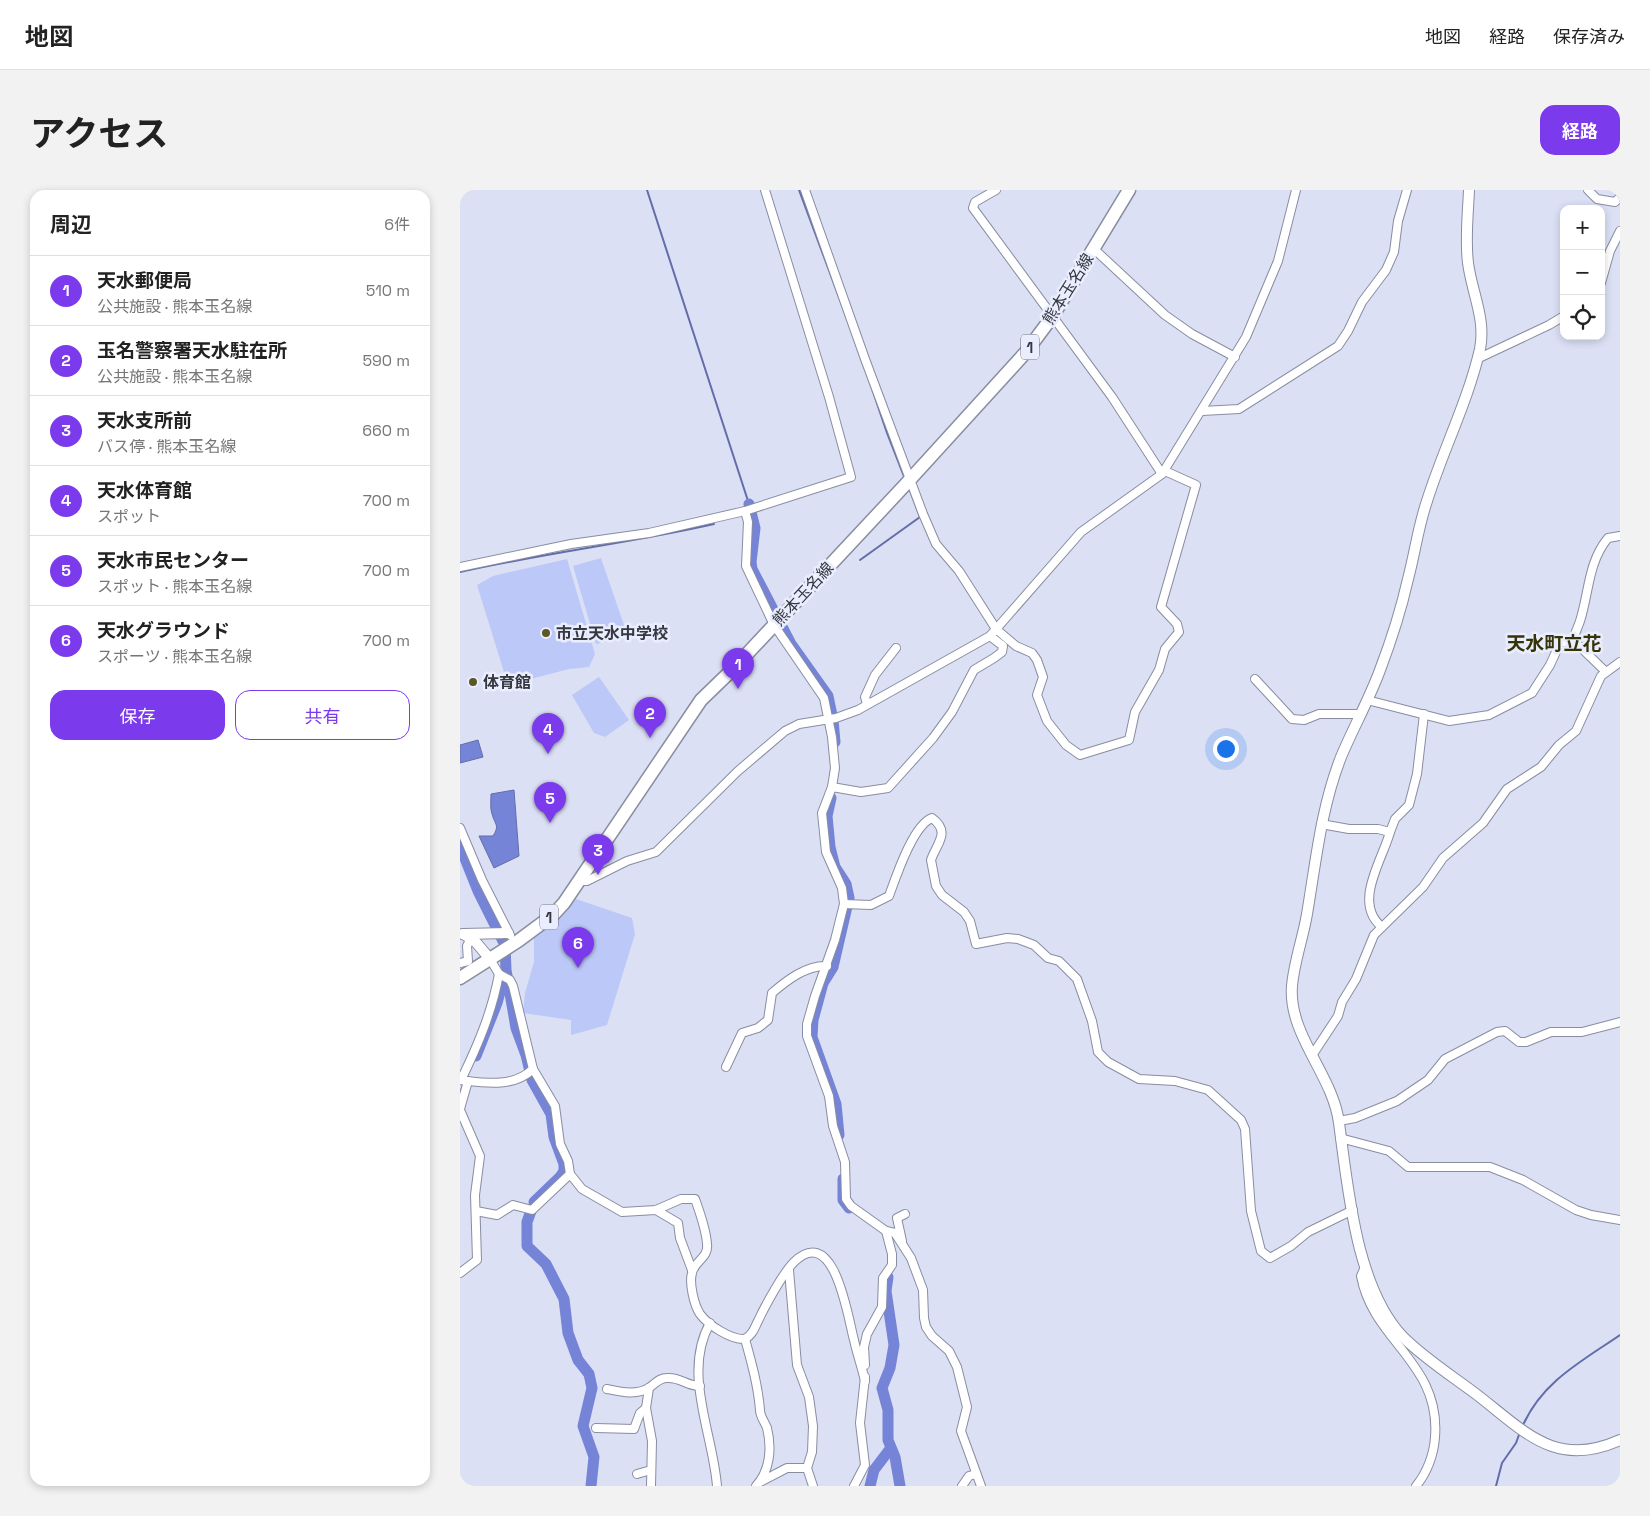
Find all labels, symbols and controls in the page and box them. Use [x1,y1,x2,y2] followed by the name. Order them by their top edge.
[25,21,73,52] text: 地図
[1425,25,1461,48] text: 地図
[1489,25,1525,48] text: 経路
[1553,25,1625,48] text: 保存済み
[1540,105,1620,155] button: 経路
[30,112,168,156] text: アクセス
[1560,205,1605,340] map controls
[1560,205,1605,250] button: +
[50,211,92,238] text: 周辺
[384,214,410,235] text: 6件
[1038,250,1098,328] street label: 熊本玉名線
[1560,250,1605,295] button: −
[97,268,192,293] text: 天水郵便局
[62,280,70,301] text: 1
[366,280,410,301] text: 510 m
[1560,295,1605,340] button: locate
[97,296,252,317] text: 公共施設 · 熊本玉名線
[1021,334,1039,360] road number: 1
[97,338,287,363] text: 玉名警察署天水駐在所
[61,350,71,371] text: 2
[362,350,410,371] text: 590 m
[97,366,252,387] text: 公共施設 · 熊本玉名線
[97,408,192,433] text: 天水支所前
[61,420,71,441] text: 3
[362,420,410,441] text: 660 m
[97,436,236,457] text: バス停 · 熊本玉名線
[97,478,192,503] text: 天水体育館
[61,490,71,511] text: 4
[363,490,410,511] text: 700 m
[97,506,161,527] text: スポット
[97,548,249,573] text: 天水市民センター
[768,558,838,630] street label: 熊本玉名線
[61,560,71,581] text: 5
[363,560,410,581] text: 700 m
[97,576,252,597] text: スポット · 熊本玉名線
[97,618,230,643] text: 天水グラウンド
[556,623,668,644] place label: 市立天水中学校
[540,627,552,639] marker: 市立天水中学校
[61,630,71,651] text: 6
[363,630,410,651] text: 700 m
[1506,631,1602,656] district label: 天水町立花
[97,646,252,667] text: スポーツ · 熊本玉名線
[722,648,754,689] pin: 1
[483,672,531,693] place label: 体育館
[467,676,479,688] marker: 体育館
[50,690,225,740] button: 保存
[235,690,410,740] button: 共有
[634,697,666,738] pin: 2
[532,713,564,754] pin: 4
[1213,736,1239,762] your location
[534,782,566,823] pin: 5
[582,834,614,875] pin: 3
[540,904,558,930] road number: 1
[562,927,594,968] pin: 6

